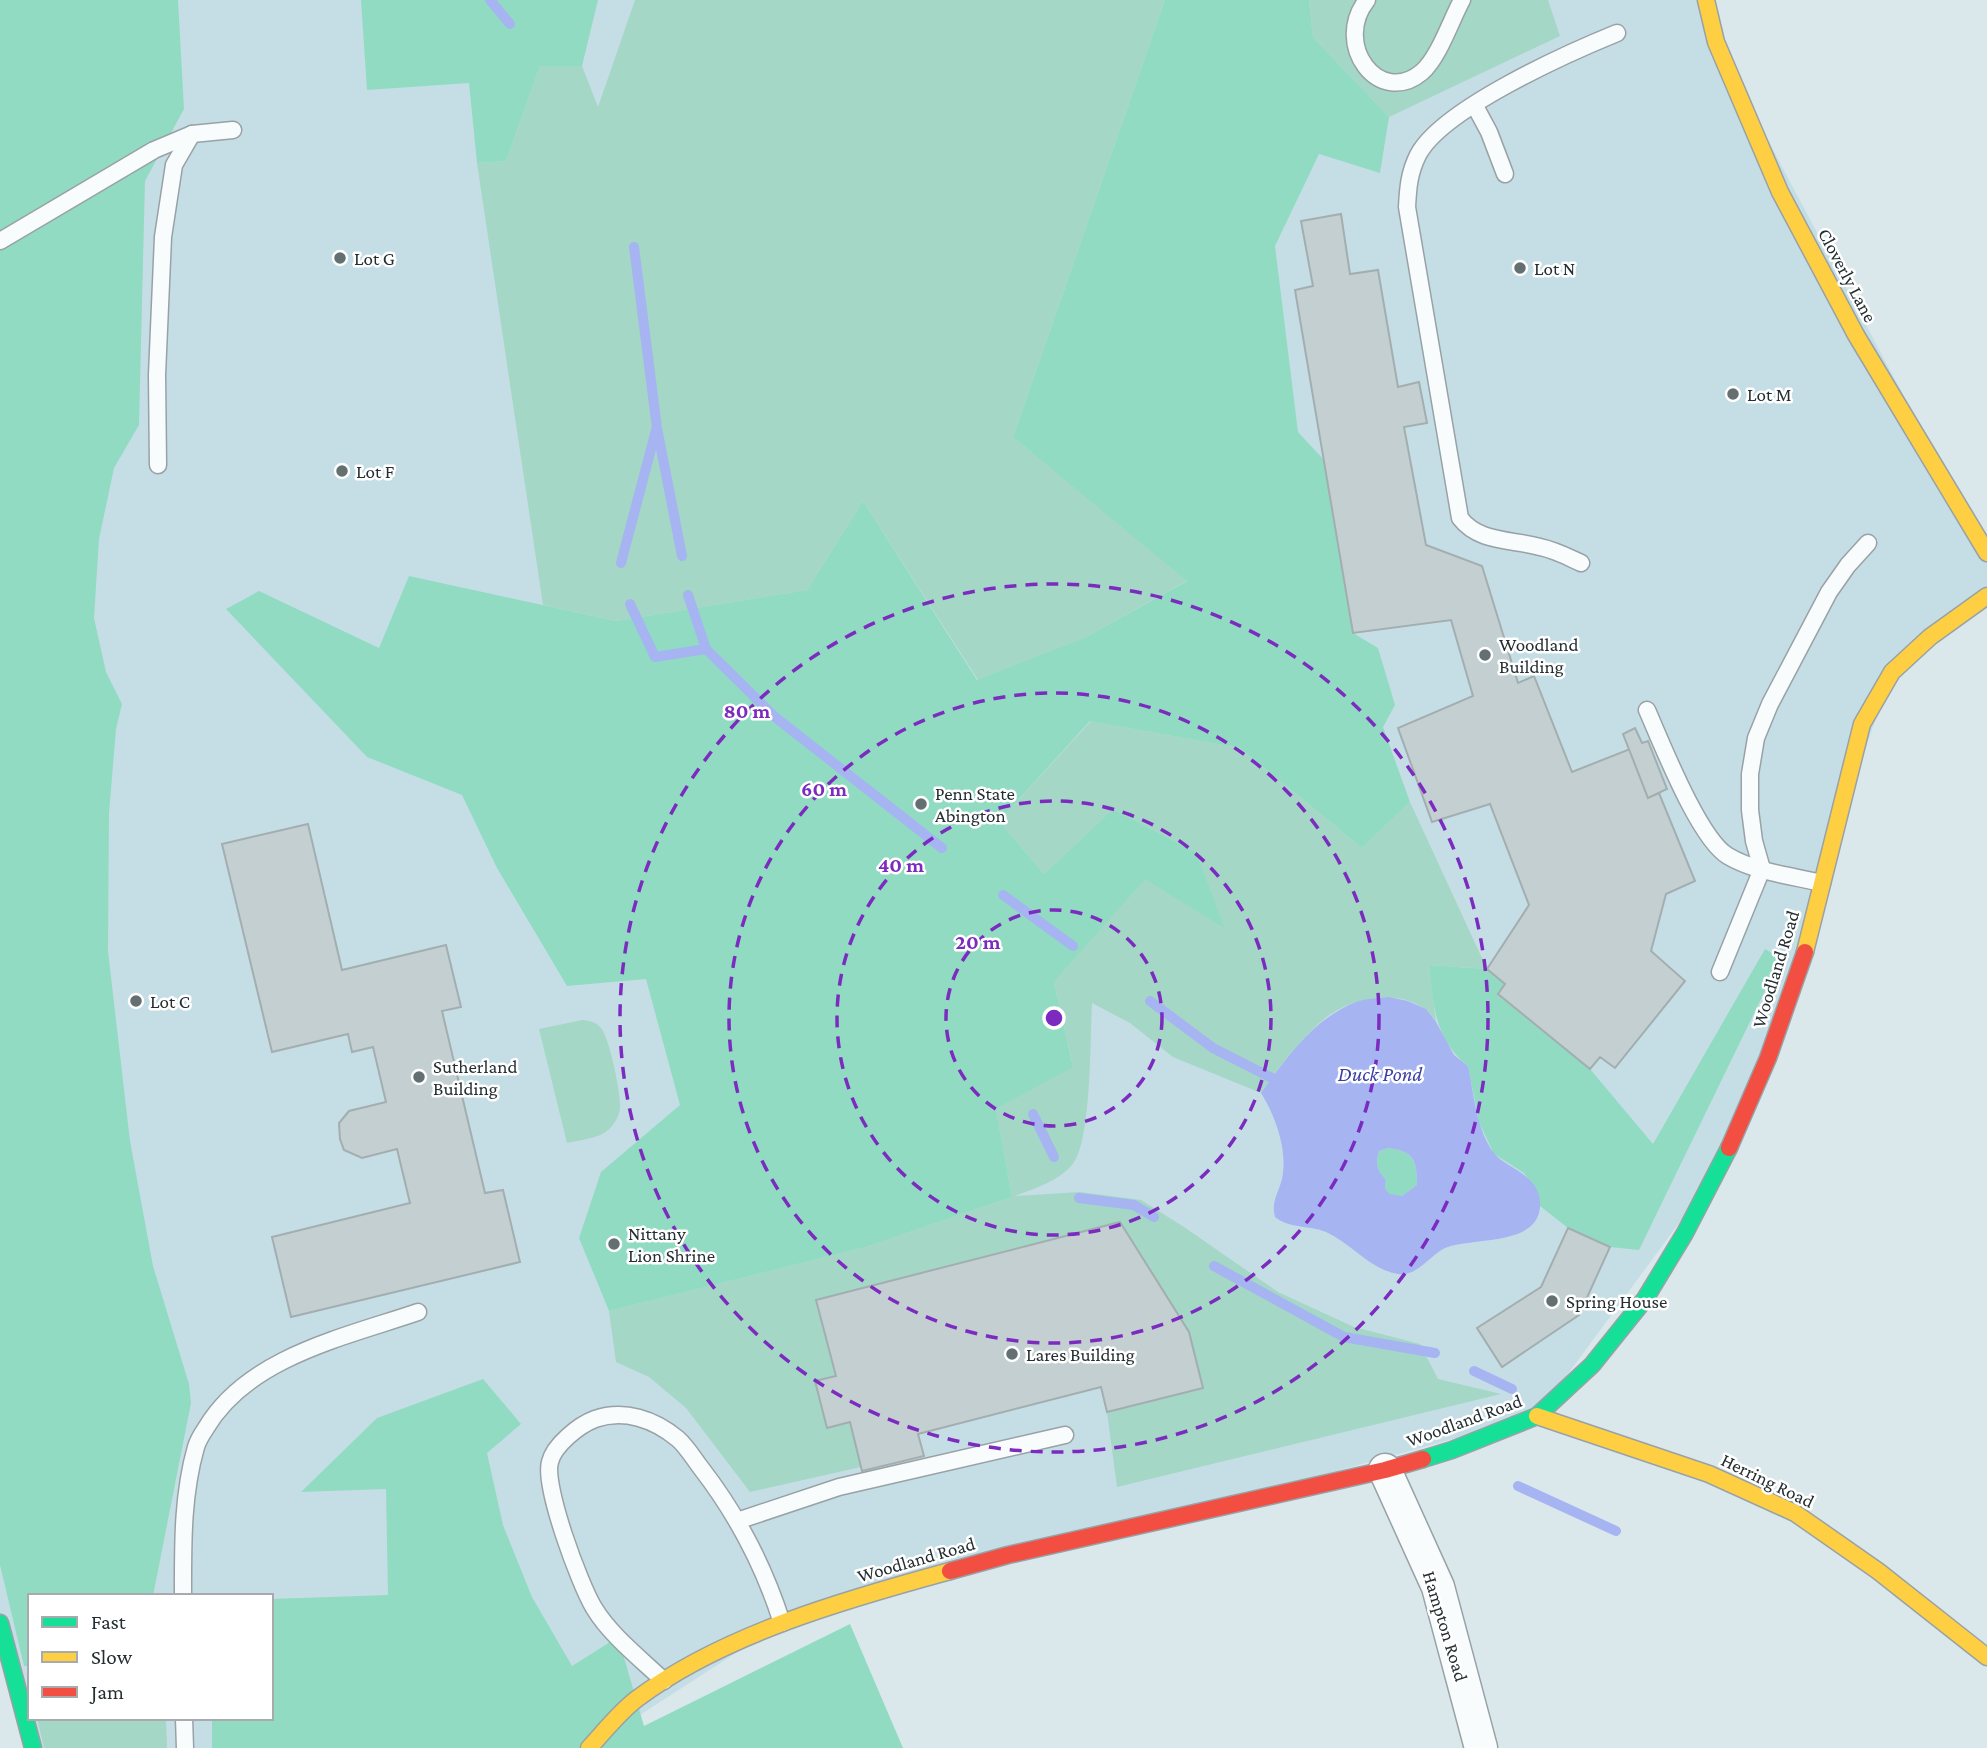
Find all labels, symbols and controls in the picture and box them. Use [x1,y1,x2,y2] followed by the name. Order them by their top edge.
[1814,225,1881,326] street label: Cloverly Lane
[354,248,395,269] place label: Lot G
[332,250,348,266] marker: Lot G
[1534,258,1575,279] place label: Lot N
[1512,260,1528,276] marker: Lot N
[1747,384,1792,405] place label: Lot M
[1725,386,1741,402] marker: Lot M
[356,461,395,482] place label: Lot F
[334,463,350,479] marker: Lot F
[1499,634,1579,677] place label: Woodland Building
[1477,647,1493,663] marker: Woodland Building
[724,699,771,723] text: 80 m
[801,777,847,801] text: 60 m
[935,783,1015,826] place label: Penn State Abington
[913,796,929,812] marker: Penn State Abington
[878,853,924,877] text: 40 m
[1748,908,1803,1030] street label: Woodland Road
[955,930,1001,954] text: 20 m
[150,991,190,1012] place label: Lot C
[128,993,144,1009] marker: Lot C
[1042,1006,1066,1030] centre of rings
[433,1056,517,1099] place label: Sutherland Building
[1338,1062,1423,1086] water label: Duck Pond
[411,1069,427,1085] marker: Sutherland Building
[628,1223,715,1266] place label: Nittany Lion Shrine
[606,1236,622,1252] marker: Nittany Lion Shrine
[1566,1291,1667,1312] place label: Spring House
[1544,1293,1560,1309] marker: Spring House
[1026,1344,1135,1365] place label: Lares Building
[1004,1346,1020,1362] marker: Lares Building
[1403,1390,1525,1451] street label: Woodland Road
[1718,1449,1818,1512] street label: Herring Road
[855,1533,977,1586] street label: Woodland Road
[1419,1568,1472,1684] street label: Hampton Road
[28,1594,273,1720] legend
[91,1610,127,1634] text: Fast
[91,1645,133,1669] text: Slow
[89,1680,124,1704] text: Jam

